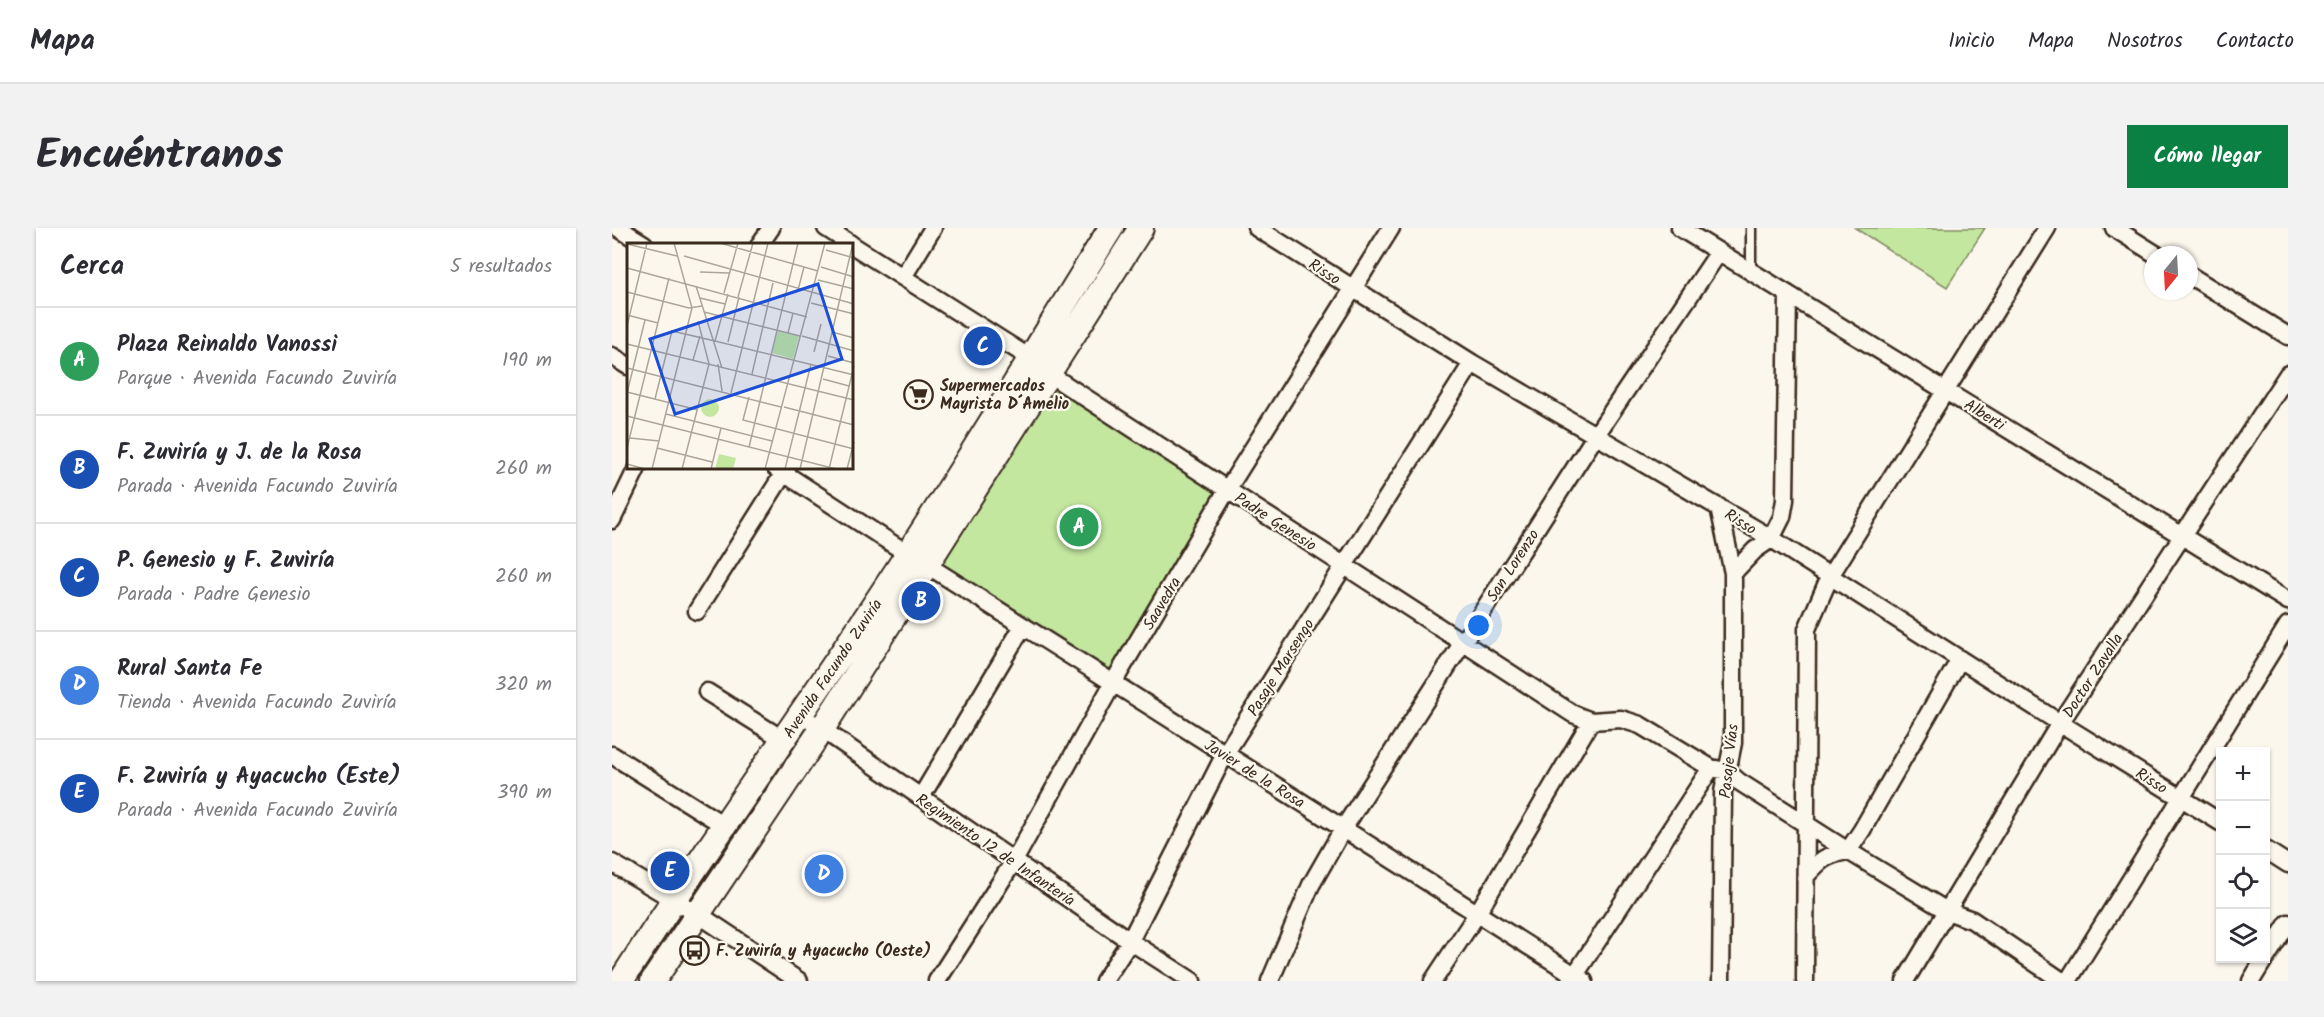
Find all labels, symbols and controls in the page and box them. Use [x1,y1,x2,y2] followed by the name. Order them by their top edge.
[30,19,95,64] text: Mapa
[1948,25,1995,58] text: Inicio
[2028,25,2074,58] text: Mapa
[2107,25,2183,58] text: Nosotros
[2216,25,2294,58] text: Contacto
[36,123,283,190] text: Encuéntranos
[2127,125,2288,188] button: Cómo llegar
[627,243,854,470] inset map
[60,246,124,288] text: Cerca
[2144,246,2198,300] north arrow
[450,251,552,283] text: 5 resultados
[1303,253,1345,292] street label: Risso
[964,324,1003,368] pin: C
[117,328,337,363] text: Plaza Reinaldo Vanossi
[73,345,86,377] text: A
[502,345,552,377] text: 190 m
[117,363,397,395] text: Parque · Avenida Facundo Zuviría
[940,374,1069,417] place label: Supermercados Mayrista D´Amelio
[903,378,935,410] supermarket icon: Supermercados Mayrista D´Amelio
[1959,393,2011,438] street label: Alberti
[117,436,362,471] text: F. Zuviría y J. de la Rosa
[73,453,86,485] text: B
[495,453,552,485] text: 260 m
[117,471,398,503] text: Parada · Avenida Facundo Zuviría
[1229,486,1321,558] street label: Padre Genesio
[1719,503,1761,542] street label: Risso
[1060,504,1098,550] pin: A
[1480,525,1546,607] street label: San Lorenzo
[117,544,334,579] text: P. Genesio y F. Zuviría
[73,561,86,593] text: C
[495,561,552,593] text: 260 m
[1137,572,1188,635] street label: Saavedra
[902,578,940,623] pin: B
[117,579,310,611] text: Parada · Padre Genesio
[777,594,889,744] street label: Avenida Facundo Zuviría
[1464,611,1493,640] your location
[1241,614,1321,721] street label: Pasaje Marsengo
[2056,628,2130,723] street label: Doctor Zavalla
[117,652,262,687] text: Rural Santa Fe
[73,669,86,701] text: D
[495,669,552,701] text: 320 m
[117,687,397,719] text: Tienda · Avenida Facundo Zuviría
[1713,722,1746,800] street label: Pasaje Vías
[1199,733,1310,815] street label: Javier de la Rosa
[2216,747,2270,963] map controls
[2216,747,2270,801] button: +
[117,760,401,795] text: F. Zuviría y Ayacucho (Este)
[2130,762,2172,801] street label: Risso
[74,777,85,809] text: E
[497,777,552,809] text: 390 m
[910,787,1080,913] street label: Regimiento 12 de Infantería
[117,795,398,827] text: Parada · Avenida Facundo Zuviría
[2216,801,2270,855] button: −
[650,848,690,894] pin: E
[804,852,844,896] pin: D
[2216,855,2270,909] button: locate
[2216,909,2270,963] button: layers
[679,934,711,966] bus stop icon: F. Zuviría y Ayacucho (Oeste)
[716,939,931,964] place label: F. Zuviría y Ayacucho (Oeste)

